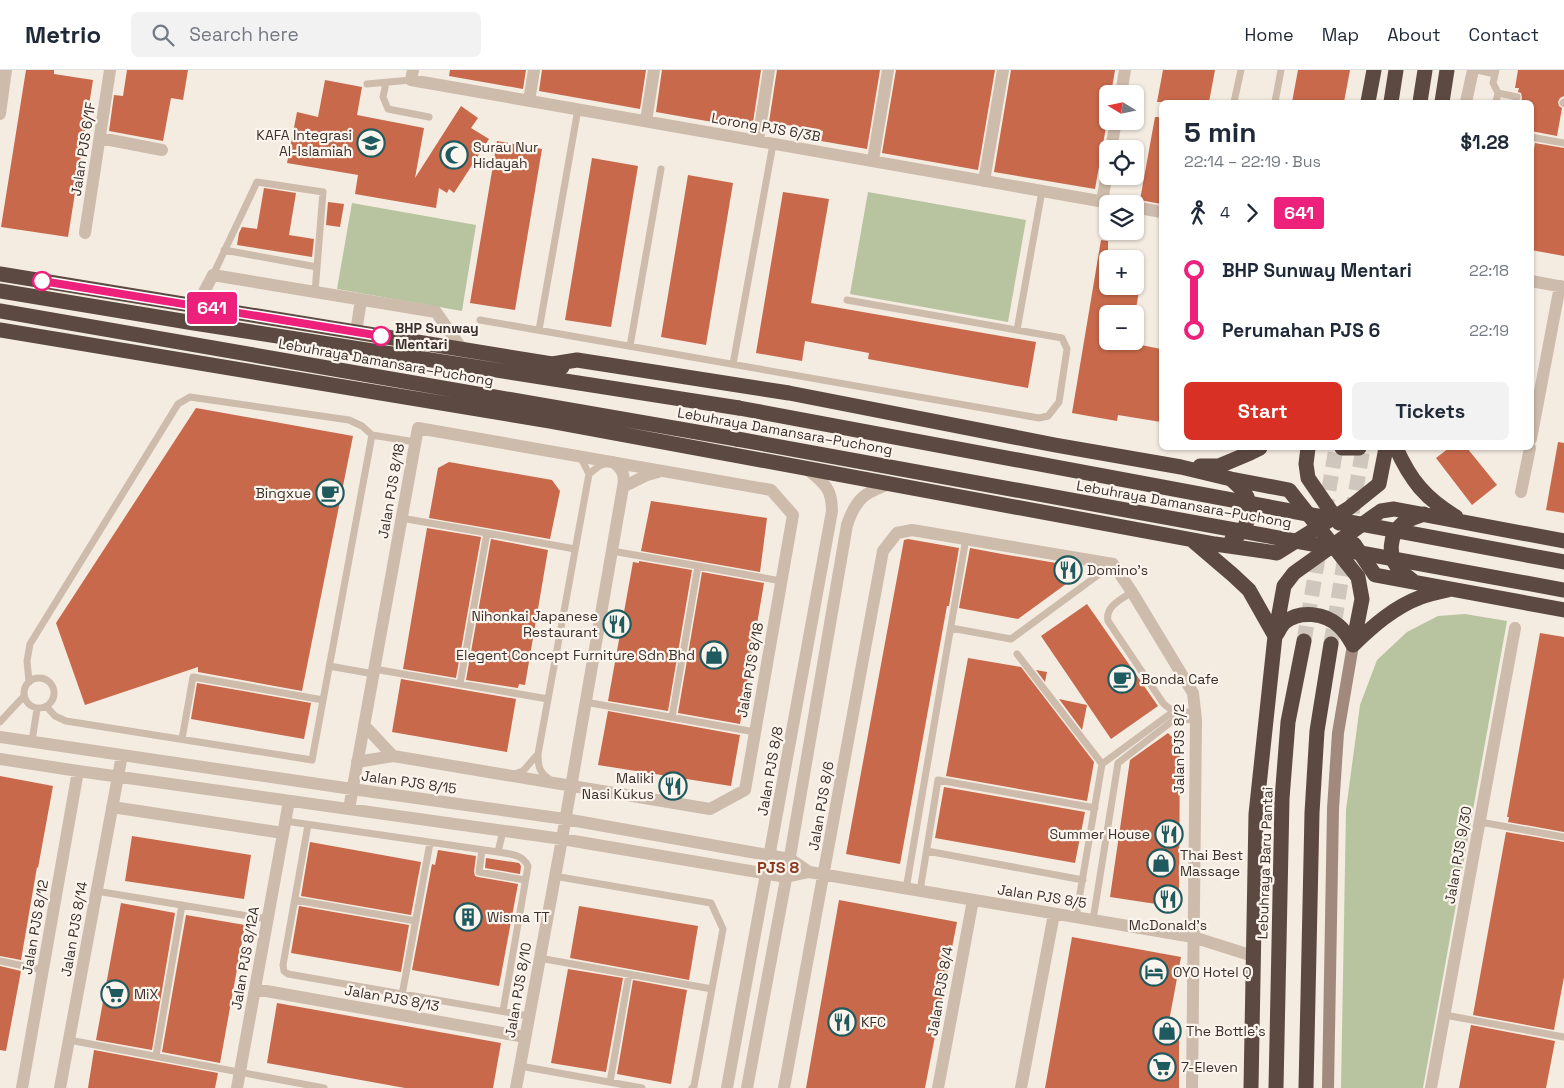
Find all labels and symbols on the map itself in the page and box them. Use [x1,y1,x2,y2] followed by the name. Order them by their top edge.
[1099,85,1144,130] north arrow
[67,100,99,197] street label: Jalan PJS 6/1F
[710,109,822,145] street label: Lorong PJS 6/3B
[256,126,352,160] place label: KAFA Integrasi Al-Islamiah
[356,128,386,158] school or university icon: KAFA Integrasi Al-Islamiah
[473,138,538,172] place label: Surau Nur Hidayah
[439,140,469,170] mosque icon: Surau Nur Hidayah
[32,271,52,291] unlabelled marker
[183,292,241,324] line badge: 641
[395,319,479,353] place label: BHP Sunway Mentari
[371,326,391,346] marker: BHP Sunway Mentari
[277,334,495,390] street label: Lebuhraya Damansara–Puchong
[676,403,894,459] street label: Lebuhraya Damansara–Puchong
[374,442,408,540] street label: Jalan PJS 8/18
[1075,476,1293,532] street label: Lebuhraya Damansara–Puchong
[315,478,345,508] cafe icon: Bingxue
[256,484,311,502] place label: Bingxue
[1053,555,1083,585] restaurant icon: Domino's
[1087,561,1148,579] place label: Domino's
[471,607,598,641] place label: Nihonkai Japanese Restaurant
[602,609,632,639] restaurant icon: Nihonkai Japanese Restaurant
[733,621,767,719] street label: Jalan PJS 8/18
[699,640,729,670] shop icon: Elegent Concept Furniture Sdn Bhd
[456,646,695,664] place label: Elegent Concept Furniture Sdn Bhd
[1107,664,1137,694] cafe icon: Bonda Cafe
[1141,670,1219,688] place label: Bonda Cafe
[1170,704,1188,794] street label: Jalan PJS 8/2
[753,725,787,817] street label: Jalan PJS 8/8
[804,760,838,852] street label: Jalan PJS 8/6
[360,766,458,798] street label: Jalan PJS 8/15
[582,769,654,803] place label: Maliki Nasi Kukus
[658,771,688,801] restaurant icon: Maliki Nasi Kukus
[1253,786,1277,940] street label: Lebuhraya Baru Pantai
[1441,805,1475,905] street label: Jalan PJS 9/30
[1154,819,1184,849] restaurant icon: Summer House
[1050,825,1150,843] place label: Summer House
[1180,846,1243,880] place label: Thai Best Massage
[1146,848,1176,878] shop icon: Thai Best Massage
[757,857,799,878] district label: PJS 8
[18,878,52,976] street label: Jalan PJS 8/12
[57,880,91,978] street label: Jalan PJS 8/14
[996,880,1088,912] street label: Jalan PJS 8/5
[1153,884,1183,914] restaurant icon: McDonald's
[453,902,483,932] building icon: Wisma TT
[227,905,263,1011] street label: Jalan PJS 8/12A
[487,908,550,926] place label: Wisma TT
[1129,916,1207,934] place label: McDonald's
[501,941,535,1039] street label: Jalan PJS 8/10
[923,945,957,1037] street label: Jalan PJS 8/4
[1139,957,1169,987] hotel icon: OYO Hotel Q
[1173,963,1252,981] place label: OYO Hotel Q
[100,979,130,1009] supermarket icon: MiX
[343,981,441,1015] street label: Jalan PJS 8/13
[134,985,159,1003] place label: MiX
[827,1007,857,1037] restaurant icon: KFC
[861,1013,886,1031] place label: KFC
[1152,1016,1182,1046] shop icon: The Bottle’s
[1186,1022,1266,1040] place label: The Bottle’s
[1147,1052,1177,1082] supermarket icon: 7-Eleven
[1181,1058,1238,1076] place label: 7-Eleven

